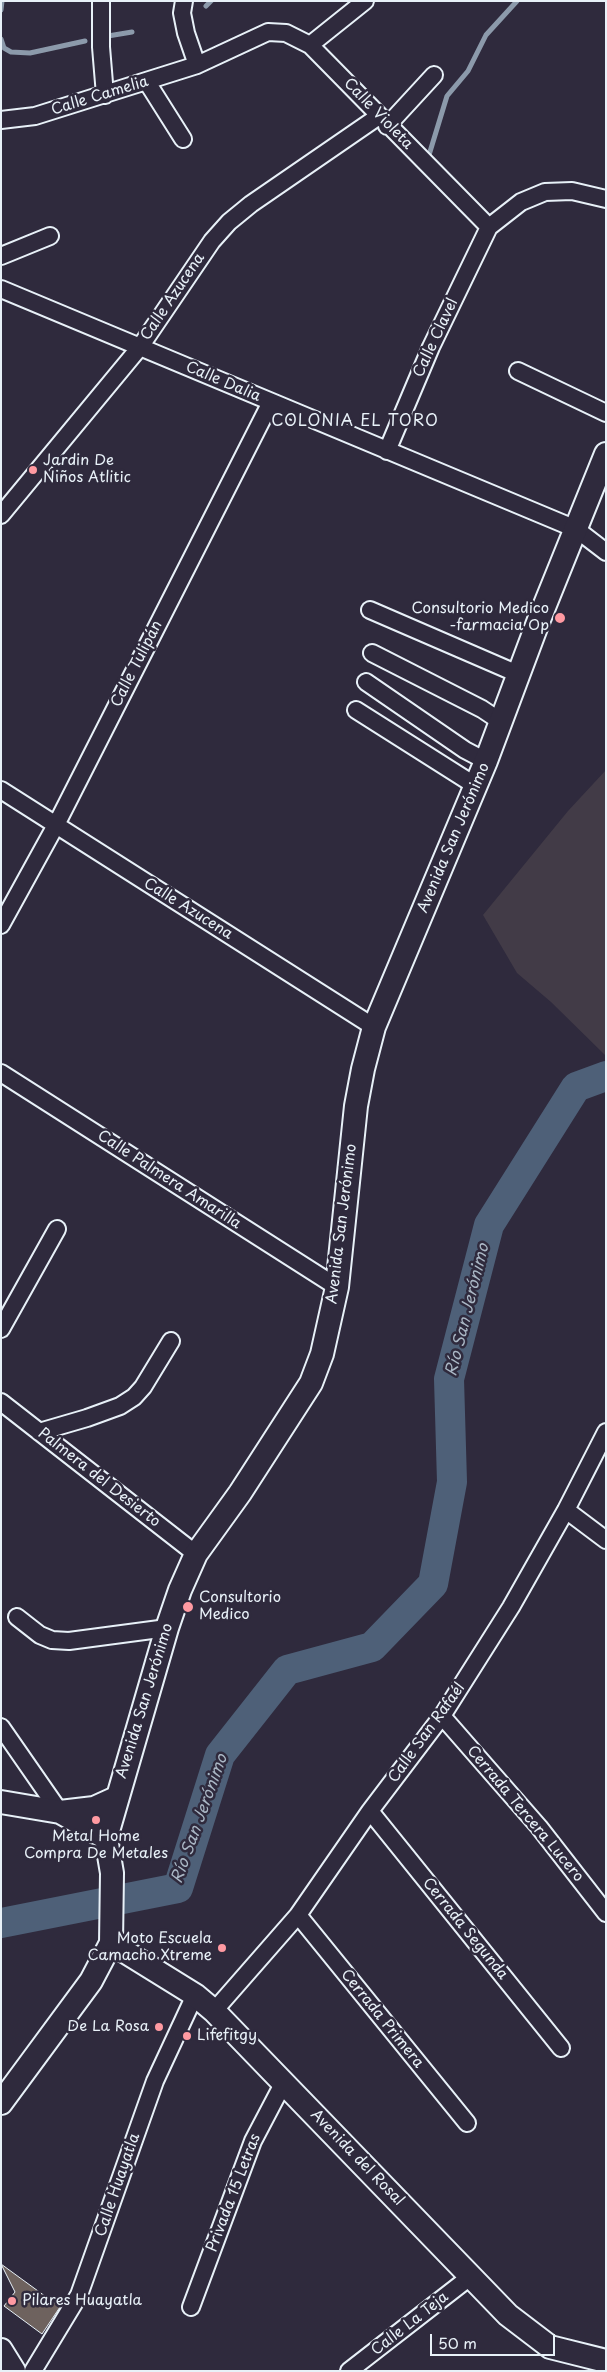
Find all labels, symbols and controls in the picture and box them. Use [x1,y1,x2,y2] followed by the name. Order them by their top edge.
[49,73,151,119] street label: Calle Camelia
[340,75,416,153] street label: Calle Violeta
[137,250,209,344] street label: Calle Azucena
[410,296,462,380] street label: Calle Clavel
[183,358,263,406] street label: Calle Dalia
[271,412,439,432] district label: COLONIA EL TORO
[43,452,131,487] place label: Jardin De Niños Atlitic
[27,464,39,476] marker: Jardin De Niños Atlitic
[411,600,549,635] place label: Consultorio Medico -farmacia Op
[553,611,567,625] marker: Consultorio Medico -farmacia Op
[107,618,167,710] street label: Calle Tulipán
[414,760,494,916] street label: Avenida San Jerónimo
[140,875,236,943] street label: Calle Azucena
[94,1127,244,1233] street label: Calle Palmera Amarilla
[323,1143,361,1305] street label: Avenida San Jerónimo
[442,1242,494,1378] water label: Río San Jerónimo
[34,1425,164,1531] street label: Palmera del Desierto
[199,1589,281,1624] place label: Consultorio Medico
[181,1600,195,1614] marker: Consultorio Medico
[113,1621,177,1781] street label: Avenida San Jerónimo
[385,1680,469,1786] street label: Calle San Rafaél
[463,1742,587,1886] street label: Cerrada Tercera Lucero
[168,1752,232,1886] water label: Río San Jerónimo
[90,1814,102,1826] marker: Metal Home Compra De Metales
[24,1828,168,1863] place label: Metal Home Compra De Metales
[418,1874,512,1984] street label: Cerrada Segunda
[88,1930,212,1965] place label: Moto Escuela Camacho Xtreme
[216,1942,228,1954] marker: Moto Escuela Camacho Xtreme
[337,1966,427,2072] street label: Cerrada Primera
[67,2018,149,2036] place label: De La Rosa
[153,2021,165,2033] marker: De La Rosa
[197,2027,257,2045] place label: Lifefitgy
[181,2030,193,2042] marker: Lifefitgy
[307,2106,407,2210] street label: Avenida del Rosal
[92,2131,144,2239] street label: Calle Huayatla
[203,2131,265,2255] street label: Privada 15 Letras
[368,2288,452,2360] street label: Calle La Teja
[22,2292,142,2310] place label: Pilares Huayatla
[6,2295,18,2307] marker: Pilares Huayatla
[432,2324,557,2356] scale bar
[438,2331,477,2354] text: 50 m

